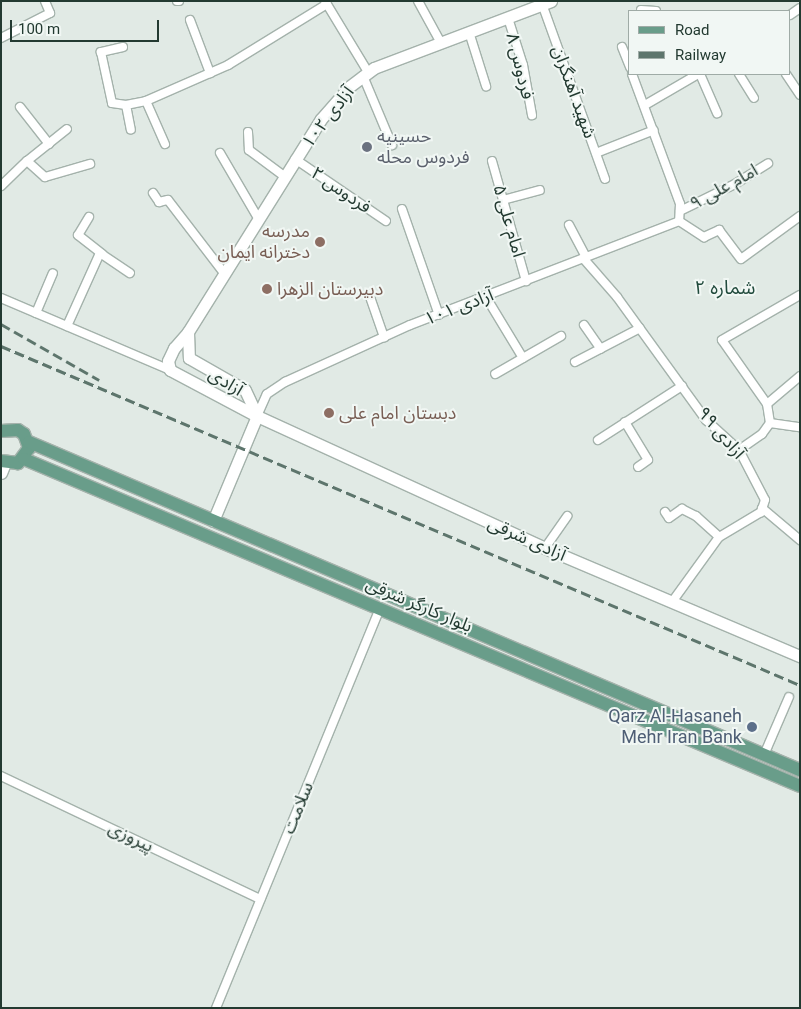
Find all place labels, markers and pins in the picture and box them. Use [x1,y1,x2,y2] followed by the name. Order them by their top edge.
[377,126,470,168] place label: حسینیه فردوس محله
[361,141,373,153] marker: حسینیه فردوس محله
[217,221,310,264] place label: مدرسه دخترانه ایمان
[314,236,326,248] marker: مدرسه دخترانه ایمان
[277,278,383,300] place label: دبیرستان الزهرا
[261,283,273,295] marker: دبیرستان الزهرا
[339,402,456,424] place label: دبستان امام علی
[323,407,335,419] marker: دبستان امام علی
[608,706,742,749] place label: Qarz Al-Hasaneh Mehr Iran Bank
[746,721,758,733] marker: Qarz Al-Hasaneh Mehr Iran Bank

